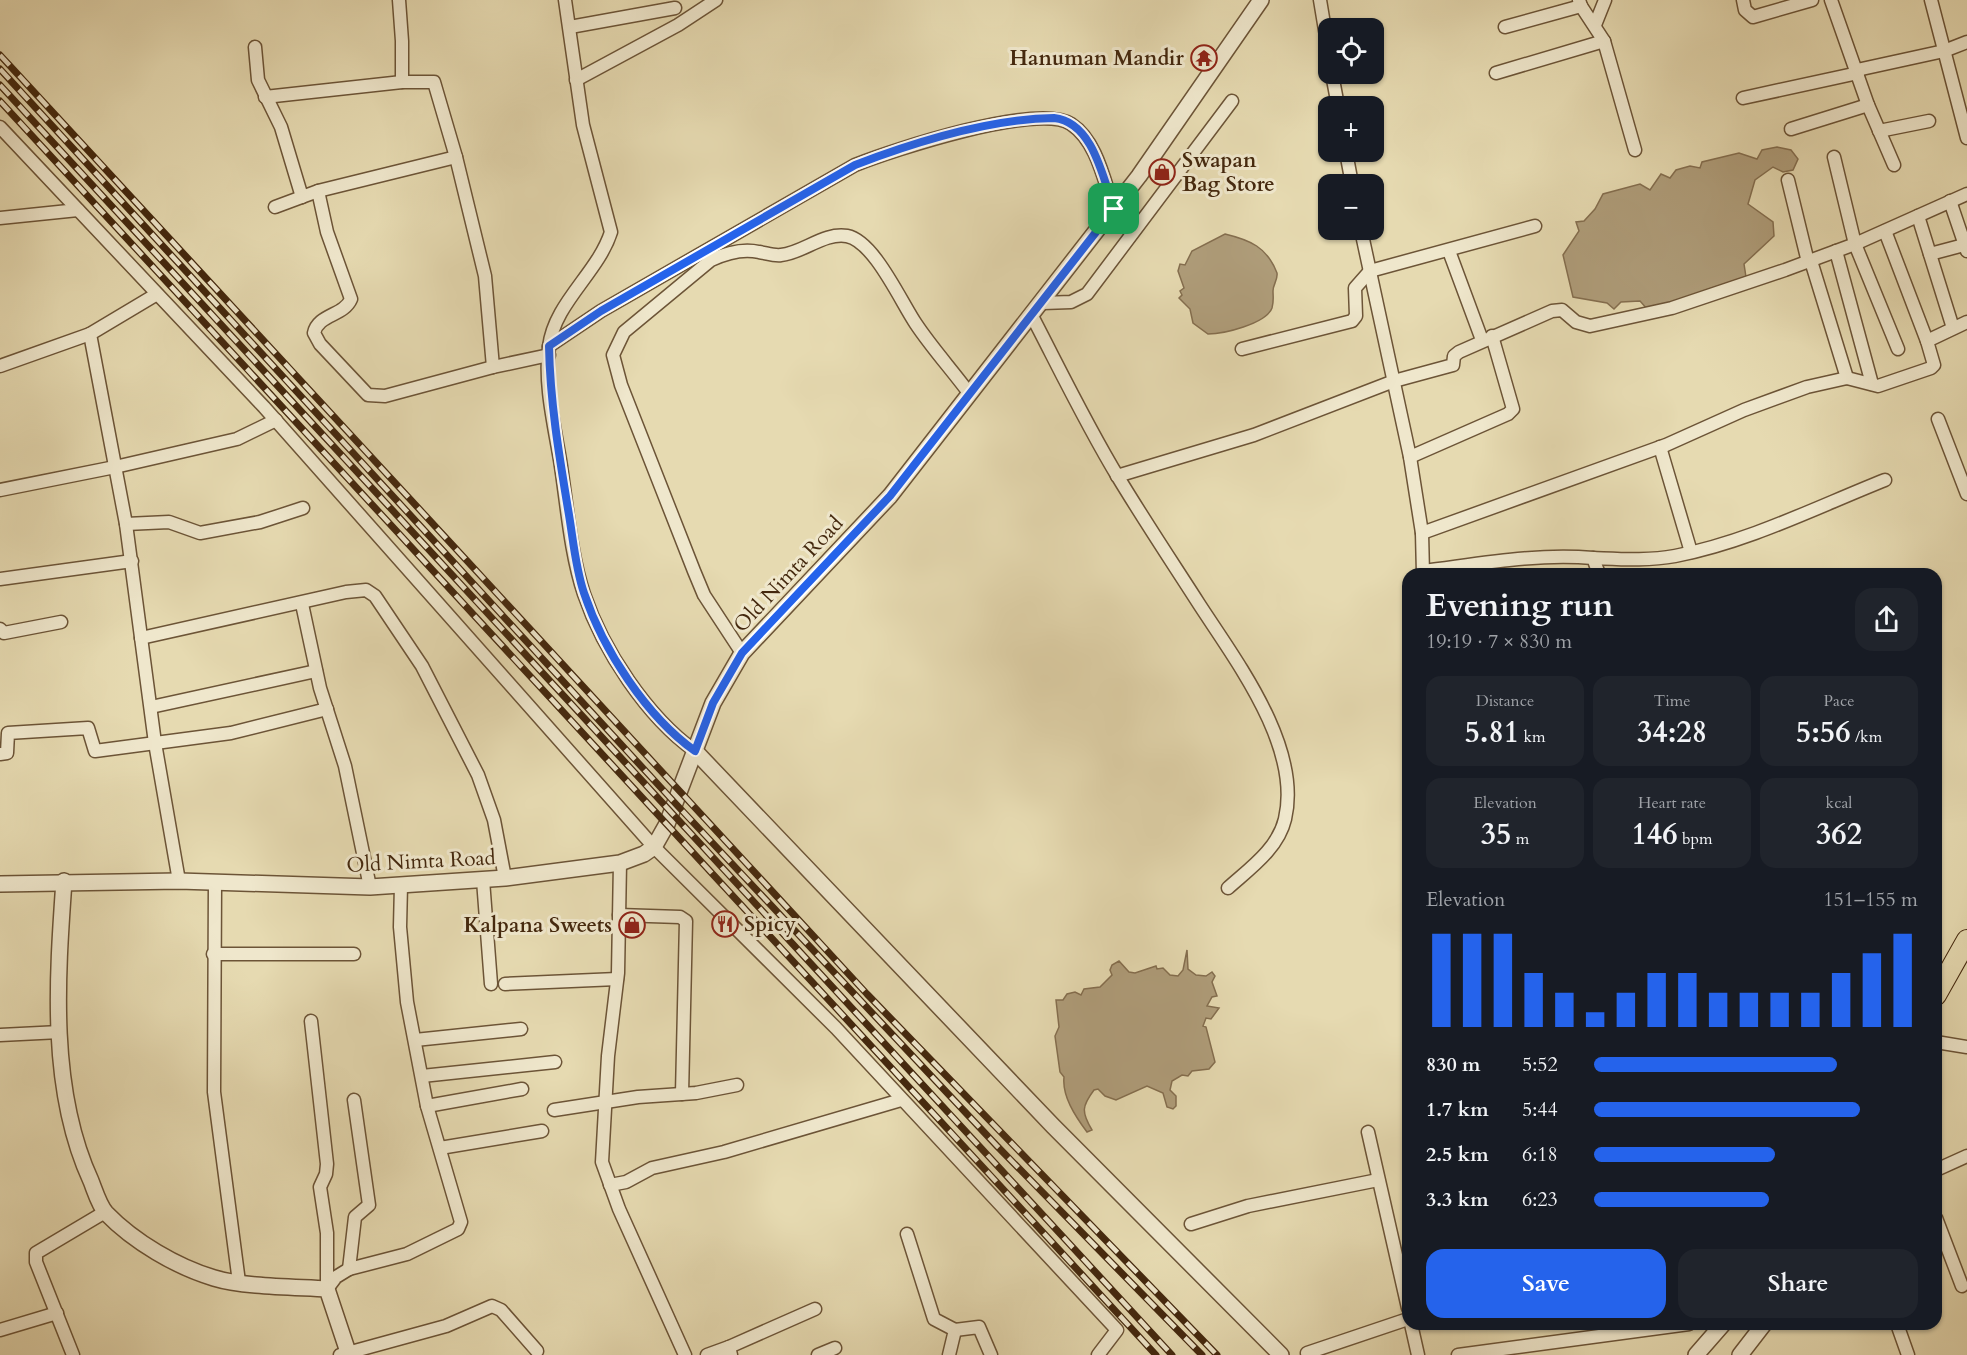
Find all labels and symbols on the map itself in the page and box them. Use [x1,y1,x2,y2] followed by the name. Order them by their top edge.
[1189,43,1219,73] temple icon: Hanuman Mandir
[1010,44,1185,73] place label: Hanuman Mandir
[1182,146,1275,199] place label: Swapan Bag Store
[1147,157,1177,187] shop icon: Swapan Bag Store
[1088,183,1139,234] pin
[727,510,850,639] street label: Old Nimta Road
[346,843,496,880] street label: Old Nimta Road
[710,909,740,939] restaurant icon: Spicy
[617,910,647,940] shop icon: Kalpana Sweets
[744,910,796,939] place label: Spicy
[464,911,612,940] place label: Kalpana Sweets

